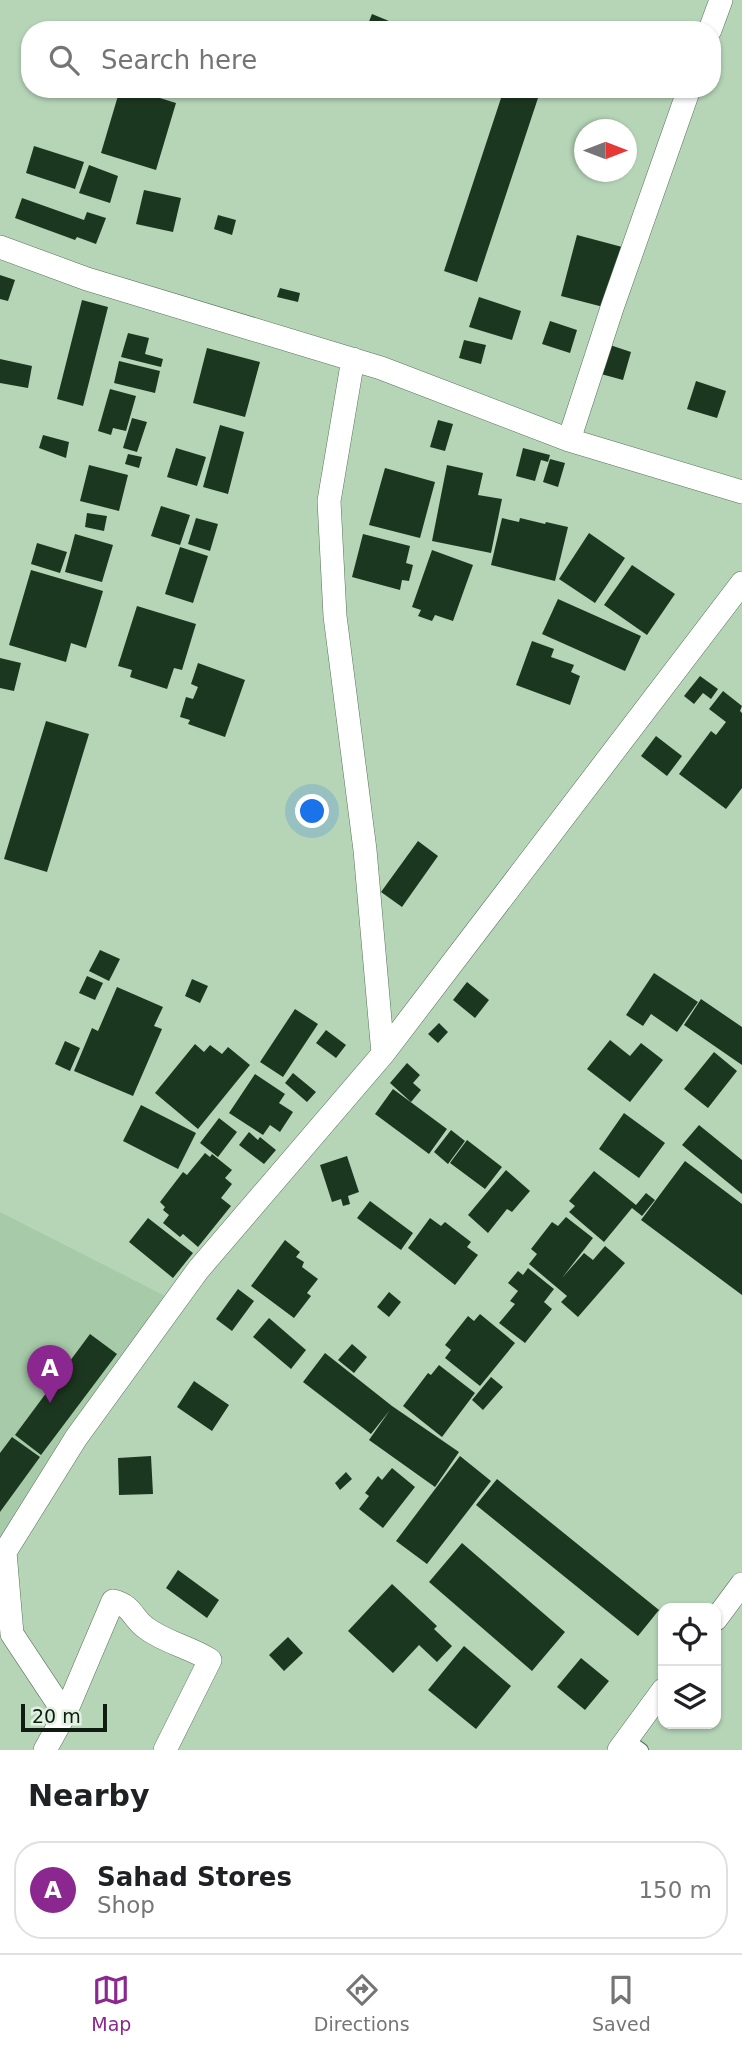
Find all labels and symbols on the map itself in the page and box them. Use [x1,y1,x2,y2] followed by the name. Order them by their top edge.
[574,119,637,182] north arrow
[295,794,329,828] your location
[27,1345,73,1403] pin: A
[21,1701,107,1733] scale bar

